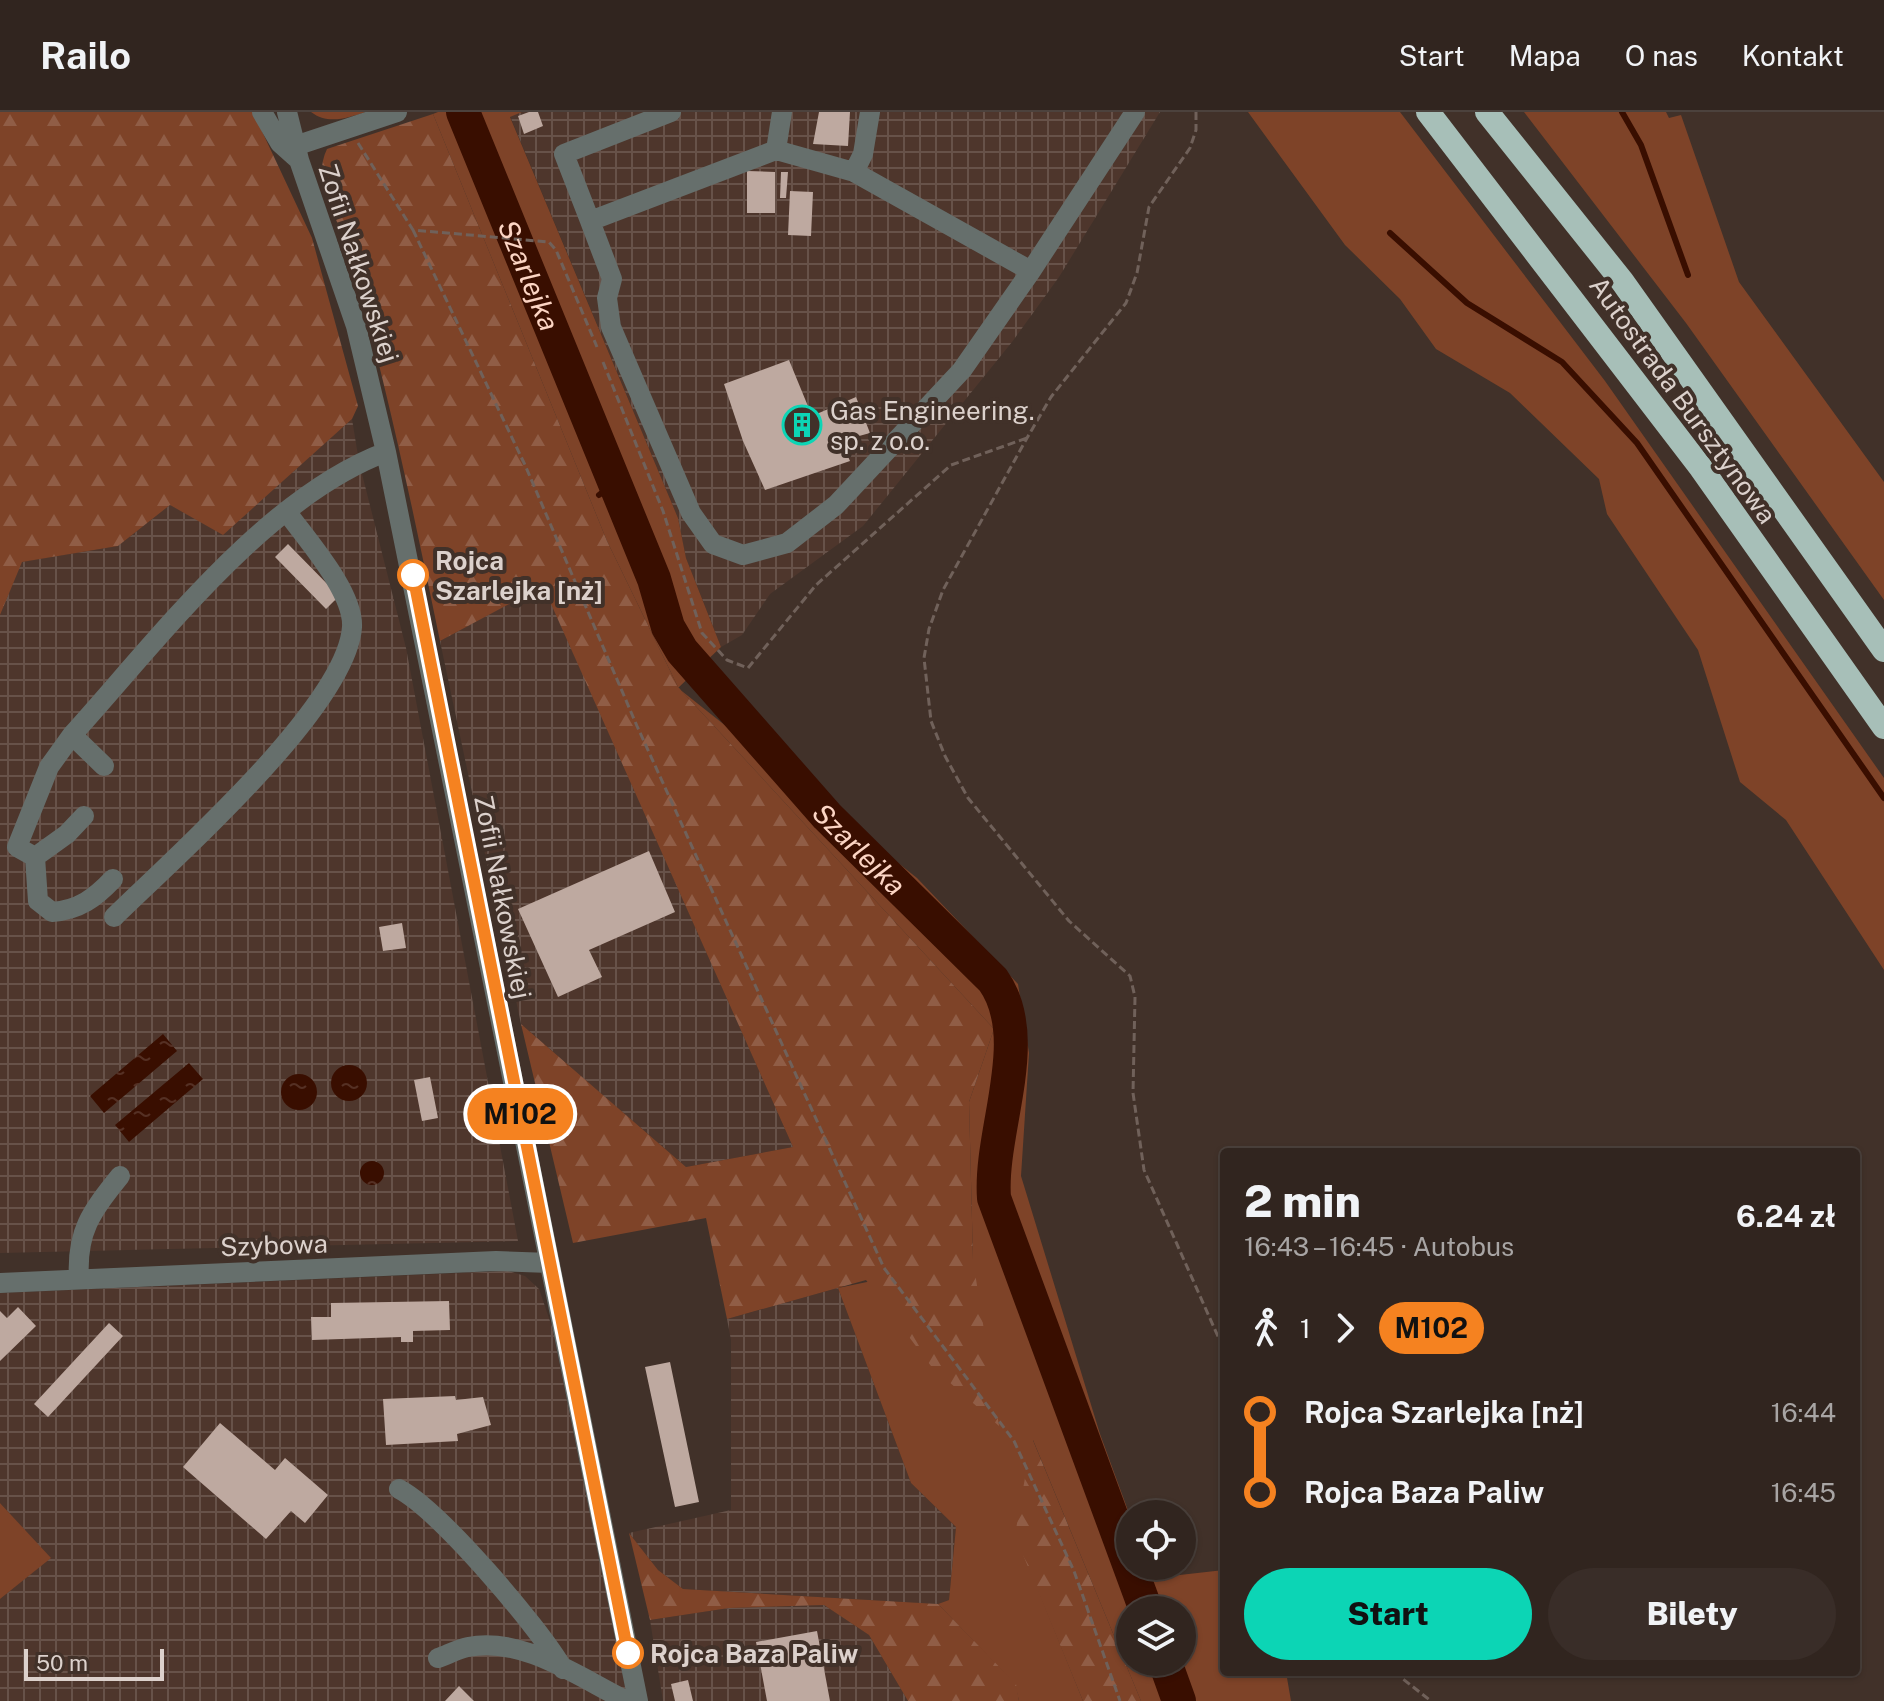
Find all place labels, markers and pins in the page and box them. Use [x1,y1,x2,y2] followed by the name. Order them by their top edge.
[830,395,1035,456] place label: Gas Engineering. sp. z o.o.
[781,404,823,446] building icon: Gas Engineering. sp. z o.o.
[435,545,603,606] place label: Rojca Szarlejka [nż]
[398,560,428,590] marker: Rojca Szarlejka [nż]
[613,1638,643,1668] marker: Rojca Baza Paliw
[650,1638,859,1669] place label: Rojca Baza Paliw

